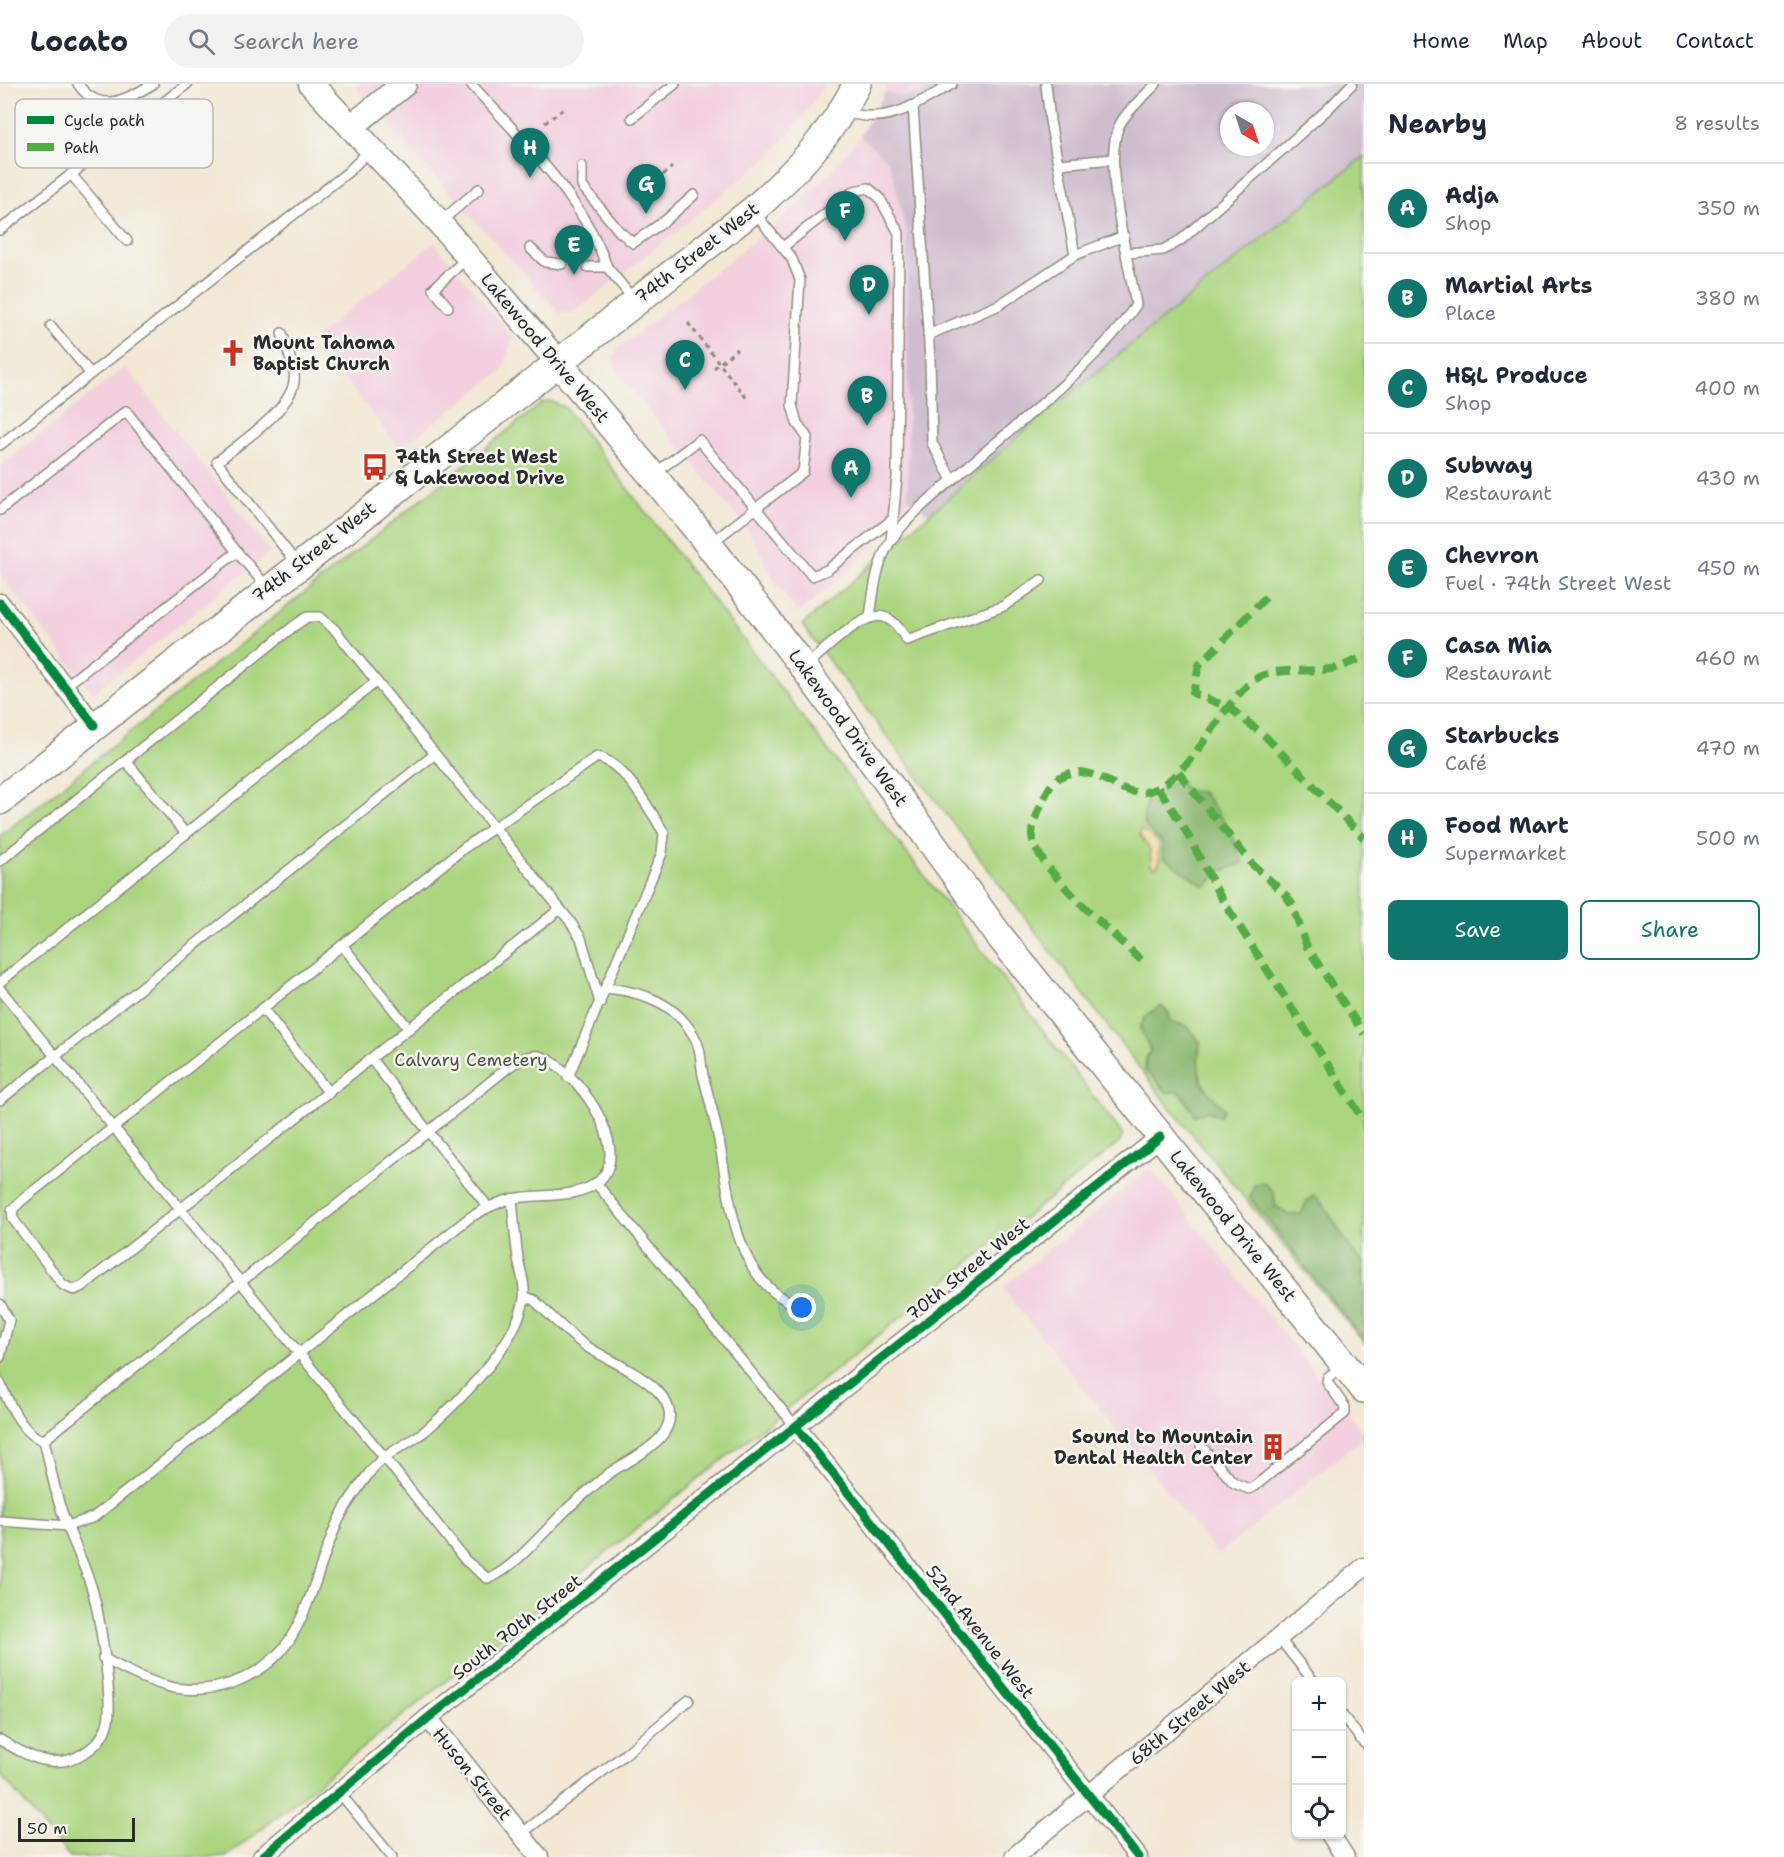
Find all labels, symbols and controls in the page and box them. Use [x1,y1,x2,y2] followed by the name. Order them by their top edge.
[164,14,584,68] search box
[30,22,128,60] text: Locato
[185,25,218,58] icon: search
[233,27,359,56] text: Search here
[1412,27,1470,55] text: Home
[1503,27,1548,55] text: Map
[1581,27,1642,55] text: About
[1675,27,1754,55] text: Contact
[15,99,213,168] legend
[1220,102,1274,156] north arrow
[1388,106,1487,141] text: Nearby
[64,110,145,131] text: Cycle path
[1674,110,1760,136] text: 8 results
[510,128,550,178] pin: H
[64,137,99,158] text: Path
[626,164,666,214] pin: G
[1445,181,1499,210] text: Adja
[826,192,864,241] pin: F
[1400,195,1415,221] text: A
[1696,195,1760,221] text: 350 m
[630,197,764,309] street label: 74th Street West
[1445,210,1492,236] text: Shop
[554,226,594,275] pin: E
[850,266,888,315] pin: D
[475,268,615,428] street label: Lakewood Drive West
[1445,271,1592,300] text: Martial Arts
[1401,285,1414,311] text: B
[1695,285,1760,311] text: 380 m
[1445,300,1496,326] text: Place
[253,331,395,376] place label: Mount Tahoma Baptist Church
[218,338,248,368] church icon: Mount Tahoma Baptist Church
[666,340,704,390] pin: C
[1445,361,1588,390] text: H&L Produce
[1401,375,1414,401] text: C
[1694,375,1760,401] text: 400 m
[848,376,886,426] pin: B
[1445,390,1492,416] text: Shop
[395,445,565,490] place label: 74th Street West & Lakewood Drive
[832,448,870,498] pin: A
[1445,451,1533,480] text: Subway
[360,452,390,482] bus stop icon: 74th Street West & Lakewood Drive
[1400,465,1415,491] text: D
[1696,465,1760,491] text: 430 m
[1445,480,1552,506] text: Restaurant
[247,496,381,608] street label: 74th Street West
[1445,541,1539,570] text: Chevron
[1401,555,1414,581] text: E
[1696,555,1760,581] text: 450 m
[1445,570,1671,596] text: Fuel · 74th Street West
[1445,631,1552,660] text: Casa Mia
[783,645,913,811] street label: Lakewood Drive West
[1402,645,1413,671] text: F
[1695,645,1760,671] text: 460 m
[1445,660,1552,686] text: Restaurant
[1445,721,1559,750] text: Starbucks
[1399,735,1416,761] text: G
[1696,735,1760,761] text: 470 m
[1445,750,1487,776] text: Café
[1445,811,1569,840] text: Food Mart
[1400,825,1415,851] text: H
[1696,825,1760,851] text: 500 m
[1445,840,1567,866] text: Supermarket
[1388,900,1568,960] button: Save
[1580,900,1760,960] button: Share
[394,1048,548,1072] park label: Calvary Cemetery
[1164,1145,1302,1307] street label: Lakewood Drive West
[901,1212,1035,1326] street label: 70th Street West
[787,1293,816,1322] your location
[1054,1425,1253,1470] place label: Sound to Mountain Dental Health Center
[1258,1432,1288,1462] building icon: Sound to Mountain Dental Health Center
[920,1560,1040,1704] street label: 52nd Avenue West
[447,1569,587,1685] street label: South 70th Street
[1124,1655,1256,1771] street label: 68th Street West
[1292,1677,1346,1839] map controls
[1292,1677,1346,1731] button: +
[427,1723,517,1826] street label: Huson Street
[1292,1731,1346,1785] button: −
[1292,1785,1346,1839] button: locate
[18,1815,135,1842] scale bar
[27,1818,67,1839] text: 50 m

